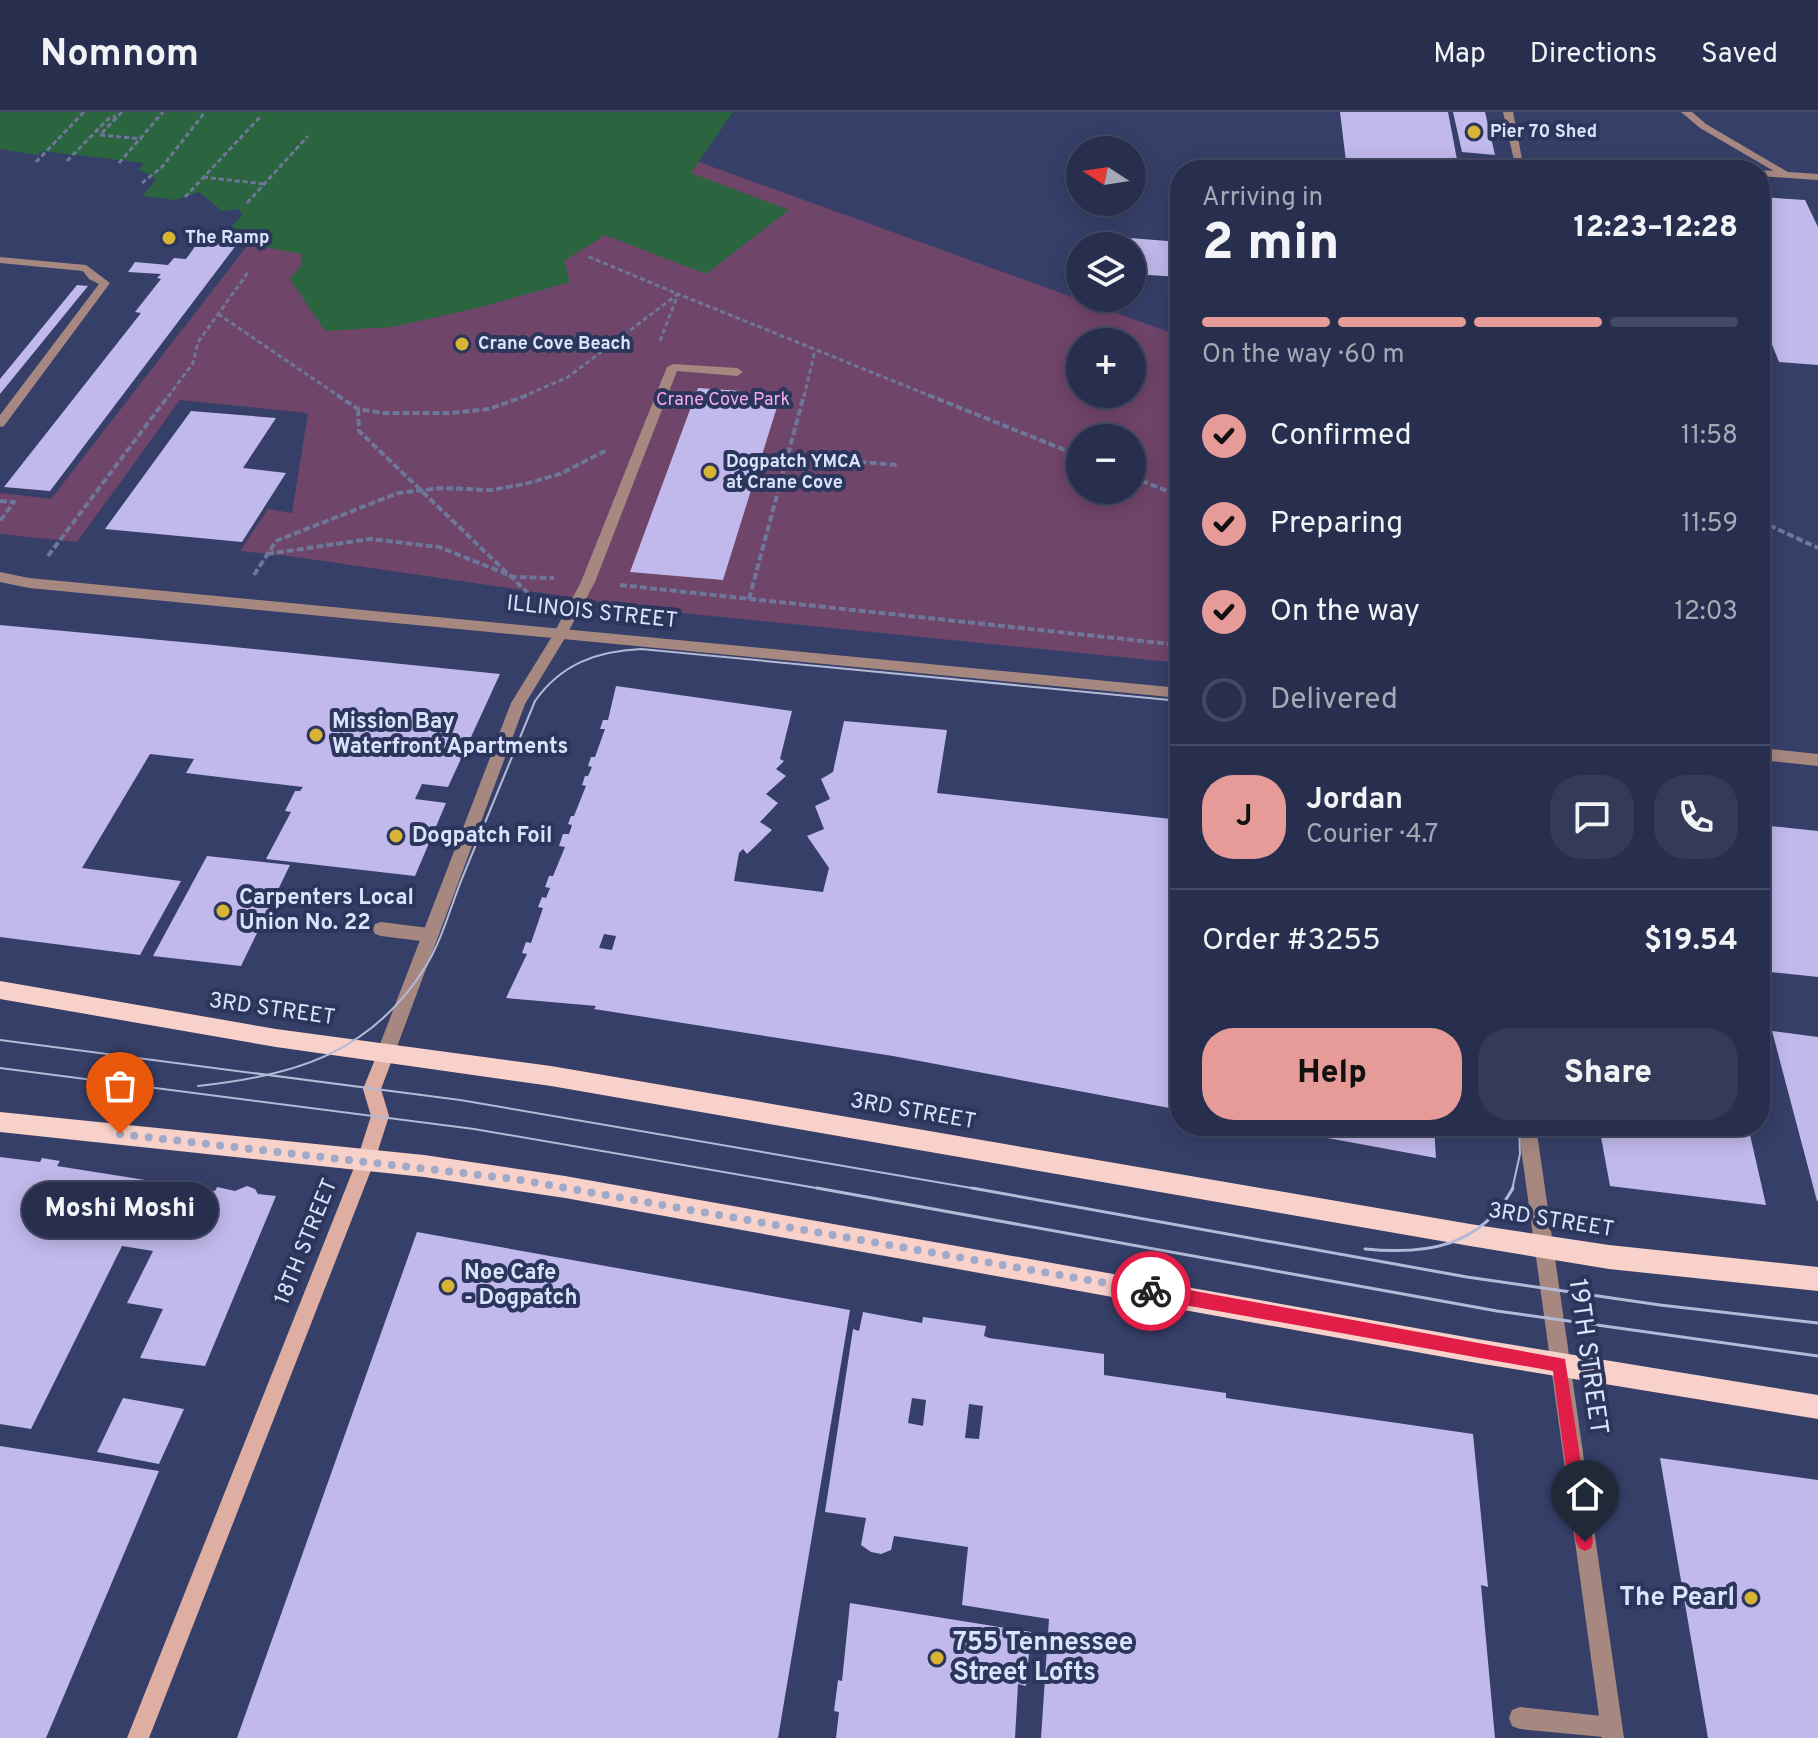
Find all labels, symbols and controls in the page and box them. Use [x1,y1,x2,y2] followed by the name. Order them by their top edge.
[40,31,199,80] text: Nomnom
[1433,37,1486,73] text: Map
[1530,37,1657,73] text: Directions
[1701,37,1778,73] text: Saved
[1490,121,1597,144] place label: Pier 70 Shed
[1465,123,1483,141] marker: Pier 70 Shed
[1066,136,1146,216] north arrow
[1066,136,1146,504] map controls
[1202,182,1323,215] text: Arriving in
[1573,210,1738,247] text: 12:23–12:28
[1202,212,1340,278] text: 2 min
[185,227,269,250] place label: The Ramp
[160,229,178,247] marker: The Ramp
[1066,232,1146,312] button: layers
[1066,328,1146,408] button: +
[478,333,631,356] place label: Crane Cove Beach
[453,335,471,353] marker: Crane Cove Beach
[1202,339,1405,372] text: On the way · 60 m
[656,389,790,412] park label: Crane Cove Park
[1202,414,1246,458] icon: check
[1270,418,1412,455] text: Confirmed
[1681,420,1738,453] text: 11:58
[1066,424,1146,504] button: −
[726,451,861,495] place label: Dogpatch YMCA at Crane Cove
[701,463,719,481] marker: Dogpatch YMCA at Crane Cove
[1202,502,1246,546] icon: check
[1270,506,1403,543] text: Preparing
[1681,508,1738,541] text: 11:59
[1202,590,1246,634] icon: check
[505,591,679,635] street label: ILLINOIS STREET
[1270,594,1420,631] text: On the way
[1674,596,1738,629] text: 12:03
[1270,682,1398,719] text: Delivered
[332,709,568,761] place label: Mission Bay Waterfront Apartments
[307,726,325,744] marker: Mission Bay Waterfront Apartments
[1550,775,1634,859] button: chat
[1654,775,1738,859] button: phone
[1306,782,1403,819] text: Jordan
[1236,799,1252,836] text: J
[1306,819,1438,852] text: Courier · 4.7
[412,823,552,850] place label: Dogpatch Foil
[387,827,405,845] marker: Dogpatch Foil
[239,885,414,937] place label: Carpenters Local Union No. 22
[214,902,232,920] marker: Carpenters Local Union No. 22
[1202,923,1381,960] text: Order #3255
[1644,923,1738,960] text: $19.54
[207,988,337,1032] street label: 3RD STREET
[1202,1028,1462,1120] button: Help
[1478,1028,1738,1120] button: Share
[86,1052,154,1134] pin
[98,1064,142,1108] icon: bag
[848,1088,978,1136] street label: 3RD STREET
[269,1175,345,1309] street label: 18TH STREET
[22,1182,218,1238] callout: Moshi Moshi
[45,1193,195,1226] text: Moshi Moshi
[1486,1198,1616,1244] street label: 3RD STREET
[1111,1251,1191,1331] courier
[464,1260,577,1312] place label: Noe Cafe - Dogpatch
[1129,1269,1173,1313] icon: bike
[439,1277,457,1295] marker: Noe Cafe - Dogpatch
[1560,1277,1614,1437] street label: 19TH STREET
[1551,1460,1619,1542] pin
[1563,1472,1607,1516] icon: home
[1619,1582,1735,1615] place label: The Pearl
[1742,1589,1760,1607] marker: The Pearl
[953,1627,1133,1690] place label: 755 Tennessee Street Lofts
[928,1649,946,1667] marker: 755 Tennessee Street Lofts

